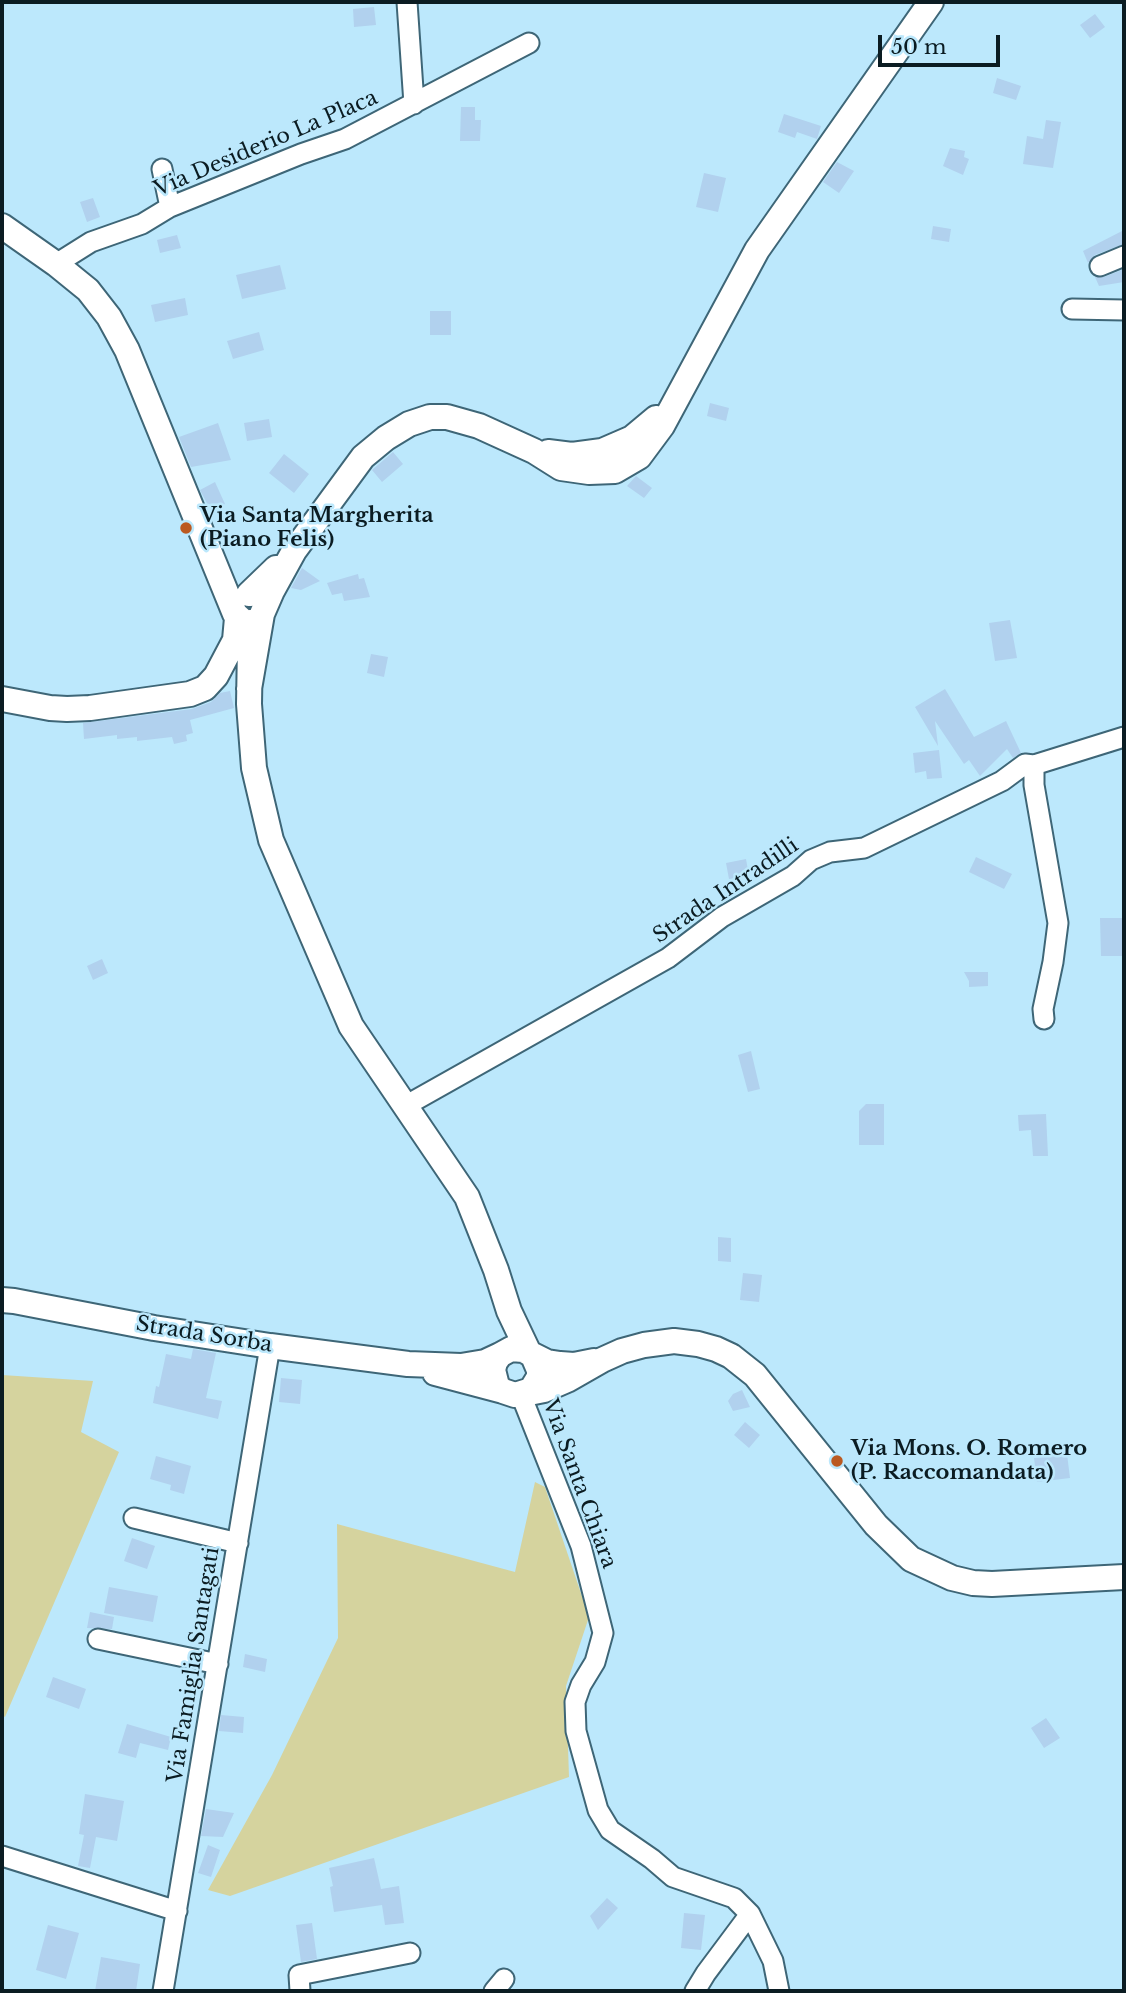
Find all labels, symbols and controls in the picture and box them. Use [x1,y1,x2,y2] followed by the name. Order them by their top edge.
[881,21,1004,65] scale bar
[891,34,946,60] text: 50 m
[151,85,381,203] street label: Via Desiderio La Placa
[200,503,433,553] place label: Via Santa Margherita (Piano Felis)
[178,520,194,536] marker: Via Santa Margherita (Piano Felis)
[649,833,803,949] street label: Strada Intradilli
[134,1312,274,1358] street label: Strada Sorba
[537,1396,621,1572] street label: Via Santa Chiara
[851,1436,1087,1486] place label: Via Mons. O. Romero (P. Raccomandata)
[829,1453,845,1469] marker: Via Mons. O. Romero (P. Raccomandata)
[163,1545,225,1785] street label: Via Famiglia Santagati

